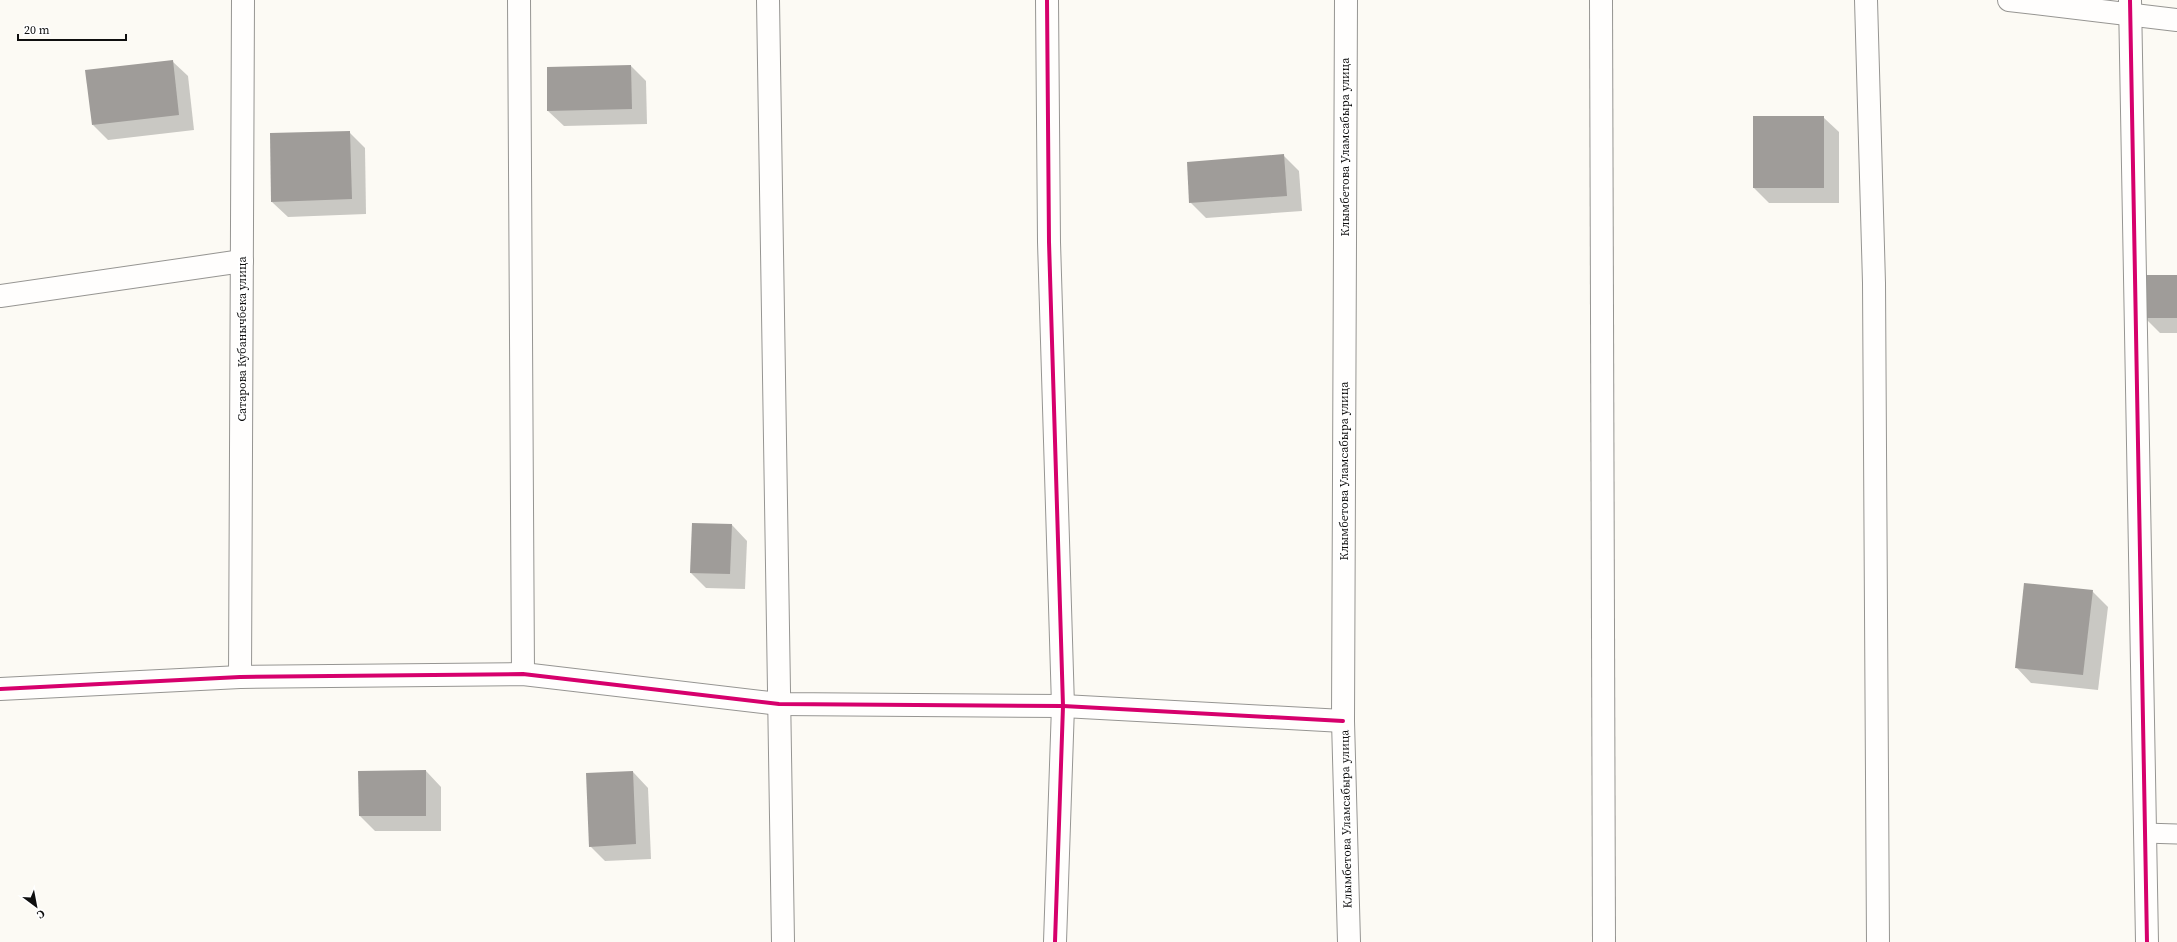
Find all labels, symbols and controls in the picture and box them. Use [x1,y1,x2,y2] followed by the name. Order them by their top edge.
[18,16,126,42] scale bar
[24,22,50,38] text: 20 m
[1337,57,1353,236] street label: Клымбетова Уламсабыра улица
[234,256,250,422] street label: Сатарова Кубанычбека улица
[1336,381,1352,560] street label: Клымбетова Уламсабыра улица
[1336,729,1356,909] street label: Клымбетова Уламсабыра улица
[16,886,56,926] north arrow
[34,906,48,922] text: С

